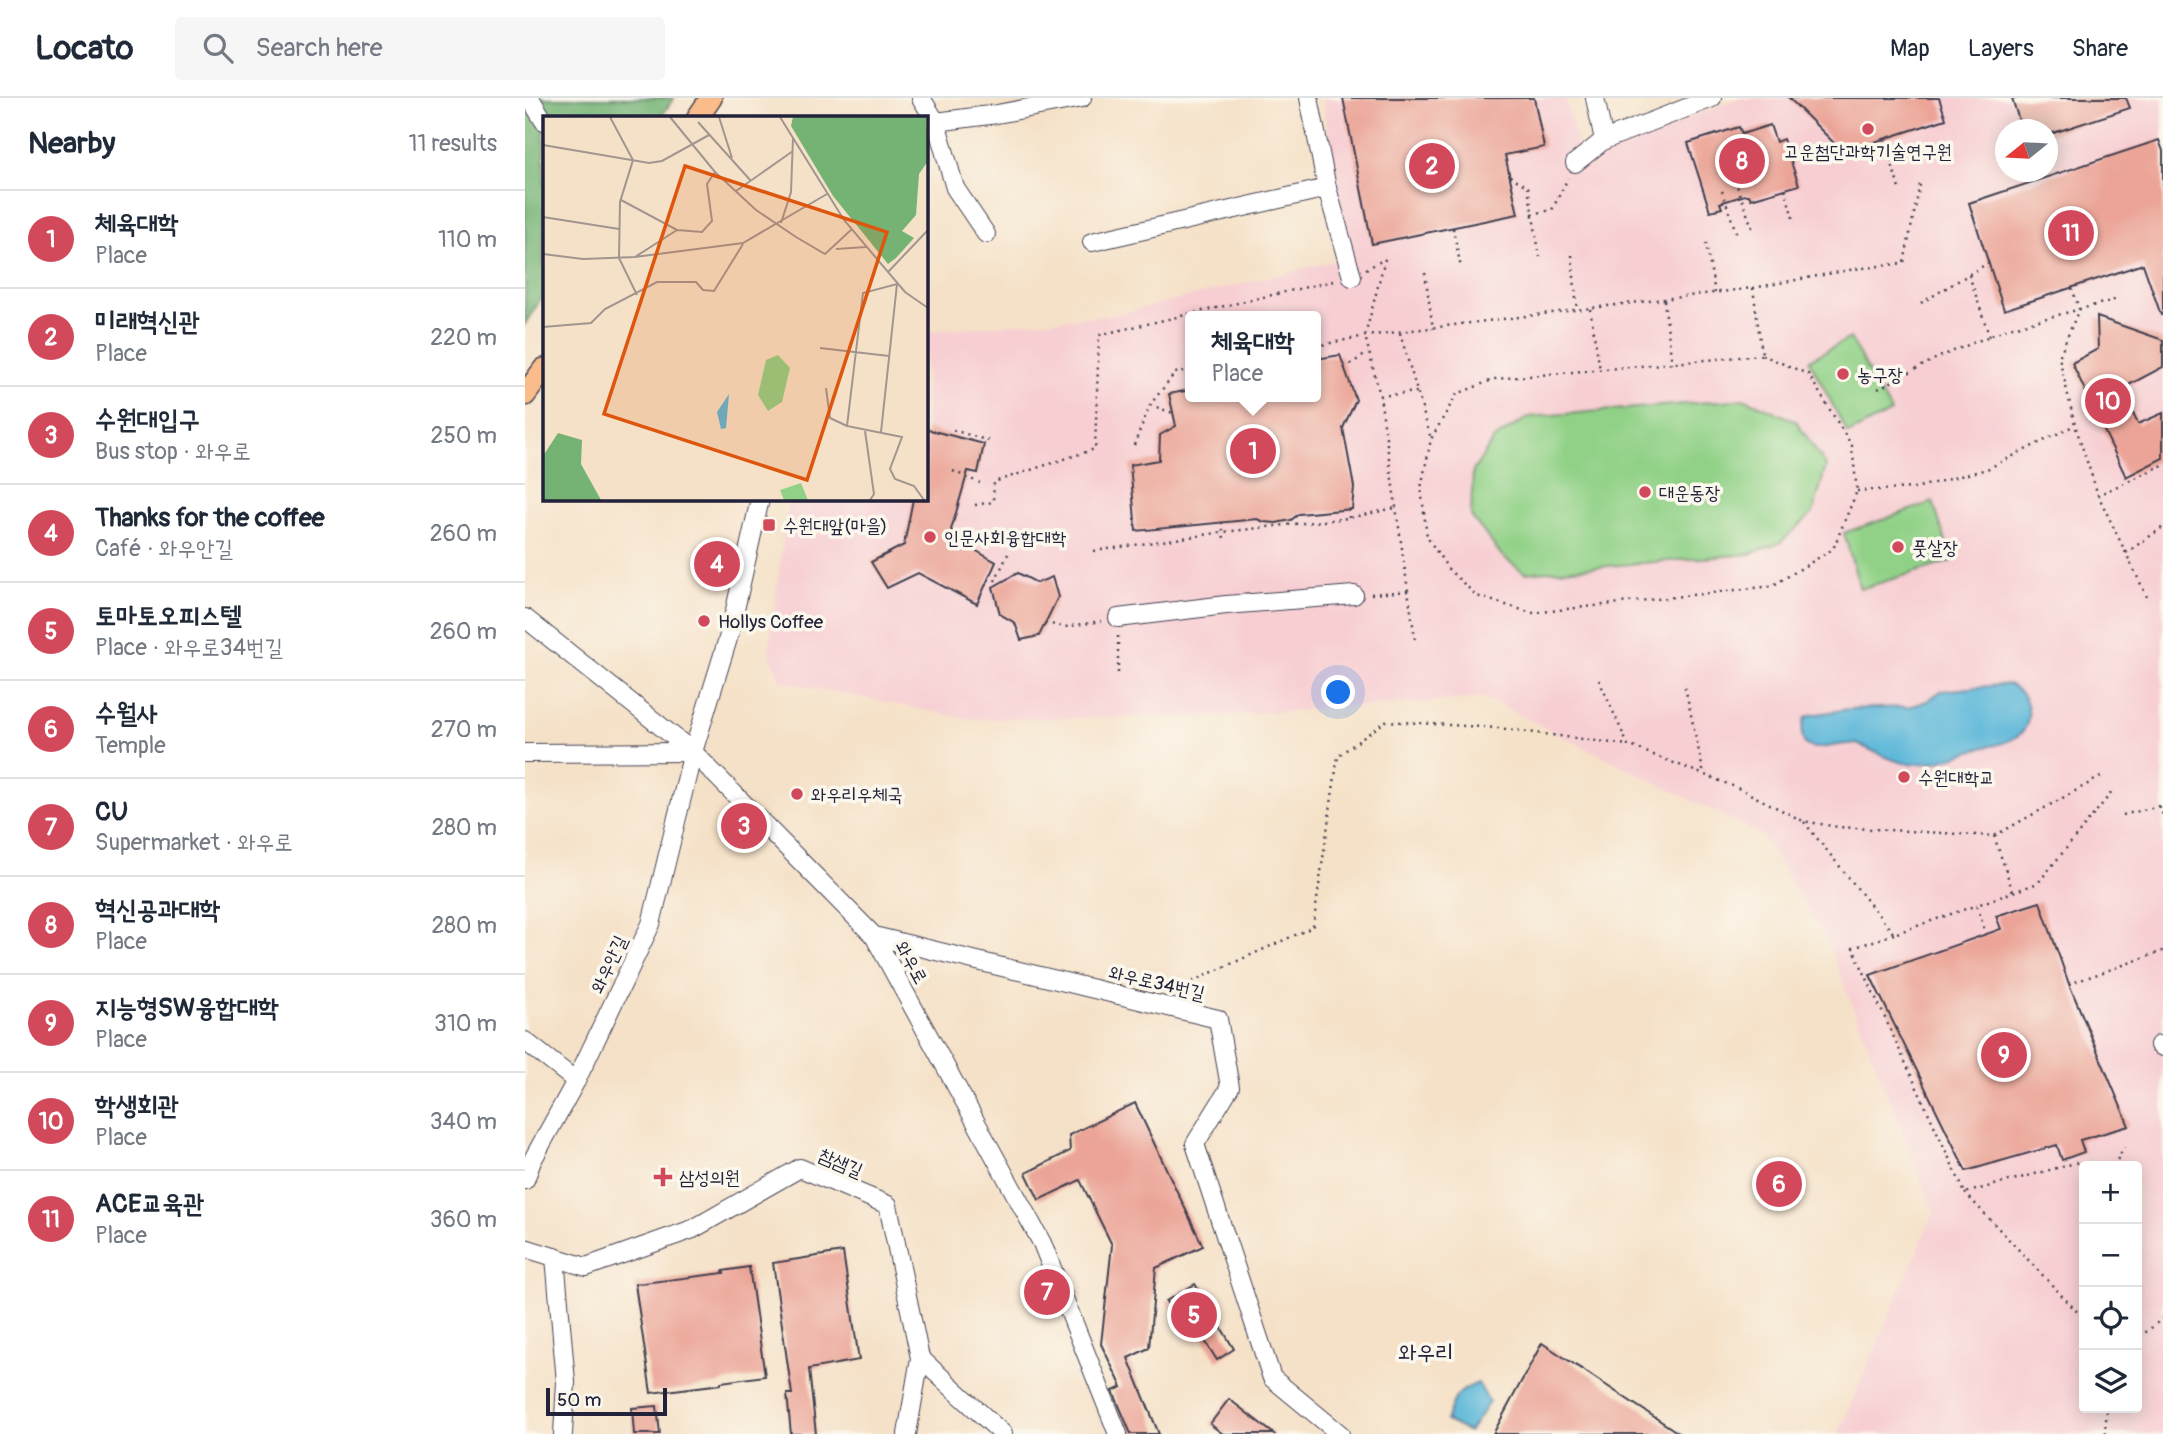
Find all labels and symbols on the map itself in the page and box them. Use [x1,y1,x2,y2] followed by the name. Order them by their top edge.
[543,116,927,500] inset map
[1995,119,2058,182] north arrow
[1860,121,1876,137] marker: 고운첨단과학기술연구원
[1719,135,1765,187] pin: 8
[1409,140,1455,192] pin: 2
[1784,140,1952,164] place label: 고운첨단과학기술연구원
[2048,207,2094,259] pin: 11
[1857,363,1903,387] place label: 농구장
[1835,366,1851,382] marker: 농구장
[2085,375,2131,427] pin: 10
[1230,425,1276,477] pin: 1
[1659,481,1720,505] place label: 대운동장
[1637,484,1653,500] marker: 대운동장
[783,514,887,538] place label: 수원대앞(마을)
[761,517,777,533] marker: 수원대앞(마을)
[944,526,1066,550] place label: 인문사회융합대학
[922,529,938,545] marker: 인문사회융합대학
[1912,536,1958,560] place label: 풋살장
[694,538,740,590] pin: 4
[1890,539,1906,555] marker: 풋살장
[718,610,824,634] place label: Hollys Coffee
[696,613,712,629] marker: Hollys Coffee
[1321,675,1355,709] your location
[1918,766,1994,790] place label: 수원대학교
[1896,769,1912,785] marker: 수원대학교
[811,783,903,807] place label: 와우리우체국
[789,786,805,802] marker: 와우리우체국
[721,800,767,852] pin: 3
[585,932,633,997] street label: 와우안길
[890,937,933,988] street label: 와우로
[1106,960,1207,1006] street label: 와우로34번길
[1981,1029,2027,1081] pin: 9
[815,1143,866,1183] street label: 참샘길
[1756,1158,1802,1210] pin: 6
[679,1166,740,1190] place label: 삼성의원
[653,1167,673,1187] marker: 삼성의원
[1024,1266,1070,1318] pin: 7
[1171,1289,1217,1341] pin: 5
[1398,1338,1454,1367] district label: 와우리
[546,1385,667,1417] scale bar

